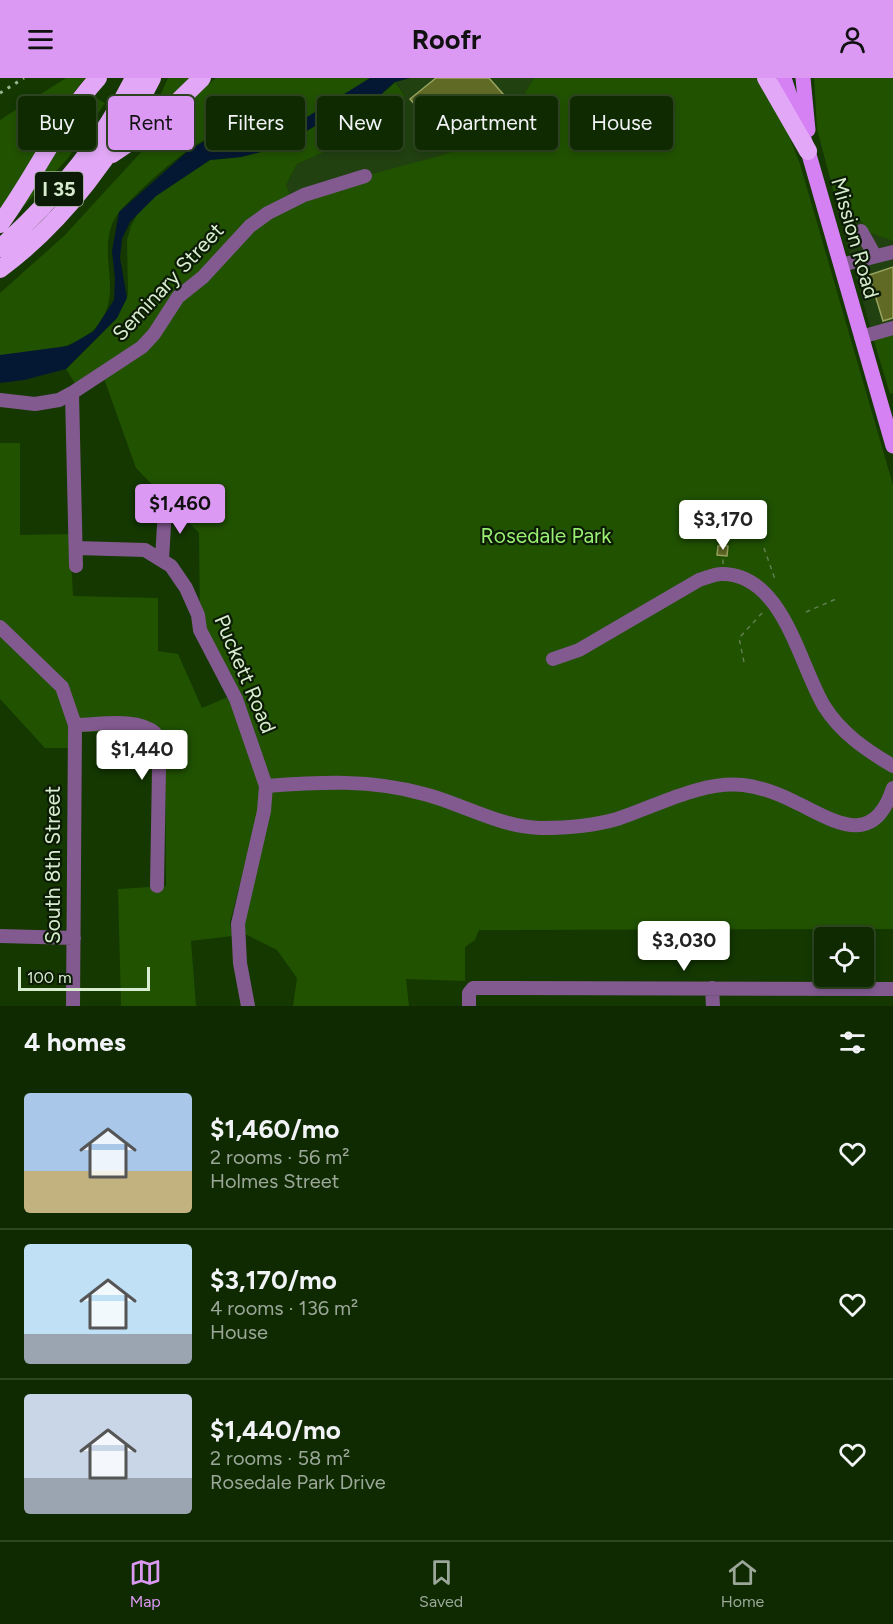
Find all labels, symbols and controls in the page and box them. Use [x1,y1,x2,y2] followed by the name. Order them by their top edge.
[24,23,57,56] icon: menu
[412,23,481,56] text: Roofr
[836,23,869,56] icon: person
[18,96,96,150] chip: Buy
[108,96,194,150] chip: Rent
[206,96,305,150] chip: Filters
[317,96,403,150] chip: New
[415,96,558,150] chip: Apartment
[570,96,673,150] chip: House
[35,172,83,206] road number: I 35
[826,175,885,301] street label: Mission Road
[107,218,229,346] street label: Seminary Street
[131,484,229,535] pin: $1,460
[149,491,211,515] text: $1,460
[674,500,772,551] pin: $3,170
[693,507,753,531] text: $3,170
[481,523,612,548] park label: Rosedale Park
[209,611,282,737] street label: Puckett Road
[93,730,191,781] pin: $1,440
[111,737,173,761] text: $1,440
[40,786,65,944] street label: South 8th Street
[635,921,733,972] pin: $3,030
[814,927,874,987] map controls
[814,927,874,987] button: locate
[652,928,716,952] text: $3,030
[18,964,150,992] scale bar
[27,968,72,987] text: 100 m
[24,1026,126,1058] text: 4 homes
[836,1026,869,1059] icon: filters
[210,1113,339,1145] text: $1,460/mo
[72,1117,144,1189] icon: home
[836,1137,869,1170] icon: heart
[210,1145,349,1169] text: 2 rooms · 56 m²
[210,1169,339,1193] text: Holmes Street
[210,1264,337,1296] text: $3,170/mo
[72,1268,144,1340] icon: home
[836,1288,869,1321] icon: heart
[210,1296,358,1320] text: 4 rooms · 136 m²
[210,1320,268,1344] text: House
[210,1414,341,1446] text: $1,440/mo
[72,1418,144,1490] icon: home
[836,1438,869,1471] icon: heart
[210,1446,350,1470] text: 2 rooms · 58 m²
[210,1470,386,1494] text: Rosedale Park Drive
[129,1556,162,1611] tab: Map
[419,1556,463,1611] tab: Saved
[721,1556,764,1611] tab: Home

